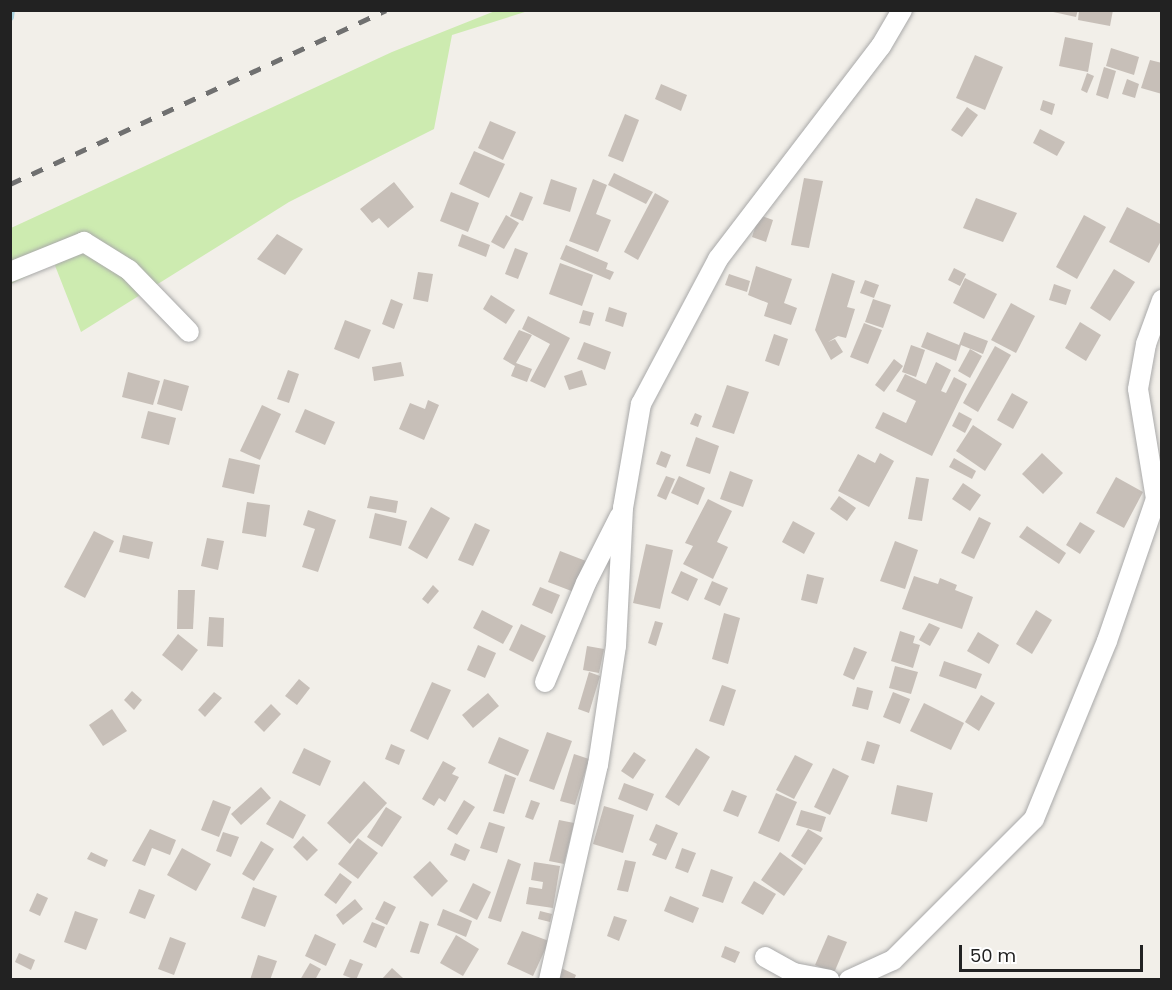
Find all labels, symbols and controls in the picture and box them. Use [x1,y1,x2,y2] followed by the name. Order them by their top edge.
[962,933,1146,971] scale bar
[970,943,1016,968] text: 50 m

